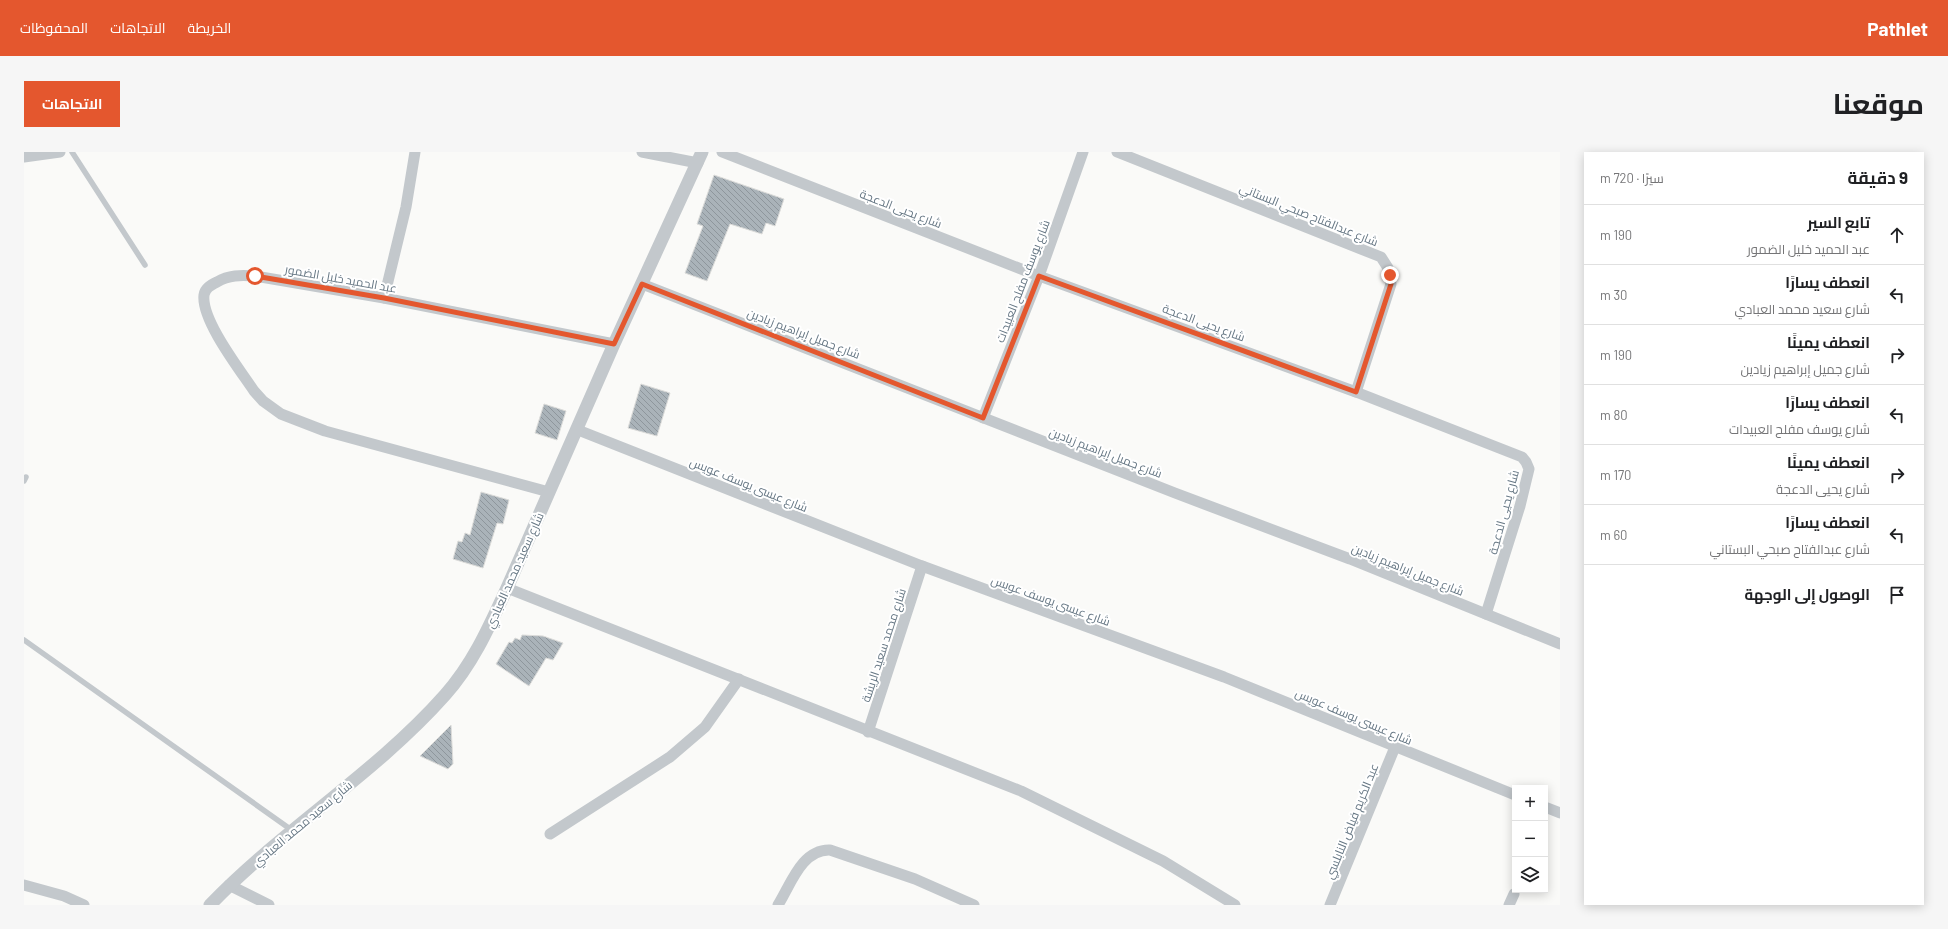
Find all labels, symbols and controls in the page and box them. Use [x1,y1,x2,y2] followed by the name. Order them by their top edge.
[1867,17,1928,40] text: Pathlet
[20,19,88,36] text: المحفوظات
[110,19,166,36] text: الاتجاهات
[188,19,231,36] text: الخريطة
[24,81,120,127] button: الاتجاهات
[1833,86,1924,120] text: موقعنا
[1848,167,1908,187] text: 9 دقيقة
[1600,170,1664,186] text: سيرًا · 720 m
[1236,180,1380,252] street label: شارع عبدالفتاح صبحي البستاني
[857,186,944,232] street label: شارع يحيى الدعجة
[1807,213,1870,231] text: تابع السير
[992,218,1054,345] street label: شارع يوسف مفلح العبيدات
[1886,224,1908,246] icon: ahead
[1600,227,1632,243] text: 190 m
[1747,241,1870,257] text: عبد الحميد خليل الضمور
[283,261,398,296] street label: عبد الحميد خليل الضمور
[1381,266,1399,284] route end
[246,267,264,285] route start
[1785,273,1870,291] text: انعطف يسارًا
[1886,284,1908,306] icon: left
[1600,287,1627,303] text: 30 m
[1160,301,1247,345] street label: شارع يحيى الدعجة
[1734,301,1870,317] text: شارع سعيد محمد العبادي
[745,305,862,363] street label: شارع جميل إبراهيم زيادين
[1787,333,1870,351] text: انعطف يمينًا
[1886,344,1908,366] icon: right
[1600,347,1632,363] text: 190 m
[1740,361,1870,377] text: شارع جميل إبراهيم زيادين
[1785,393,1870,411] text: انعطف يسارًا
[1886,404,1908,426] icon: left
[1600,407,1628,423] text: 80 m
[1729,421,1870,437] text: شارع يوسف مفلح العبيدات
[1047,424,1164,482] street label: شارع جميل إبراهيم زيادين
[1787,453,1870,471] text: انعطف يمينًا
[687,454,810,516] street label: شارع عيسى يوسف عويس
[1886,464,1908,486] icon: right
[1600,467,1631,483] text: 170 m
[1485,468,1523,556] street label: شارع يحيى الدعجة
[1776,481,1870,497] text: شارع يحيى الدعجة
[482,510,550,632] street label: شارع سعيد محمد العبادي
[1785,513,1870,531] text: انعطف يسارًا
[1886,524,1908,546] icon: left
[1600,527,1627,543] text: 60 m
[1349,540,1466,600] street label: شارع جميل إبراهيم زيادين
[1709,541,1870,557] text: شارع عبدالفتاح صبحي البستاني
[989,572,1113,630] street label: شارع عيسى يوسف عويس
[1886,584,1908,606] icon: arrive
[1744,585,1870,603] text: الوصول إلى الوجهة
[858,586,910,704] street label: شارع محمد سعيد الريشة
[1293,685,1415,749] street label: شارع عيسى يوسف عويس
[1321,761,1384,882] street label: عبد الكريم فياض النابلسي
[250,777,357,872] street label: شارع سعيد محمد العبادي
[1512,785,1548,893] map controls
[1512,785,1548,821] button: +
[1512,821,1548,857] button: −
[1512,857,1548,893] button: layers

